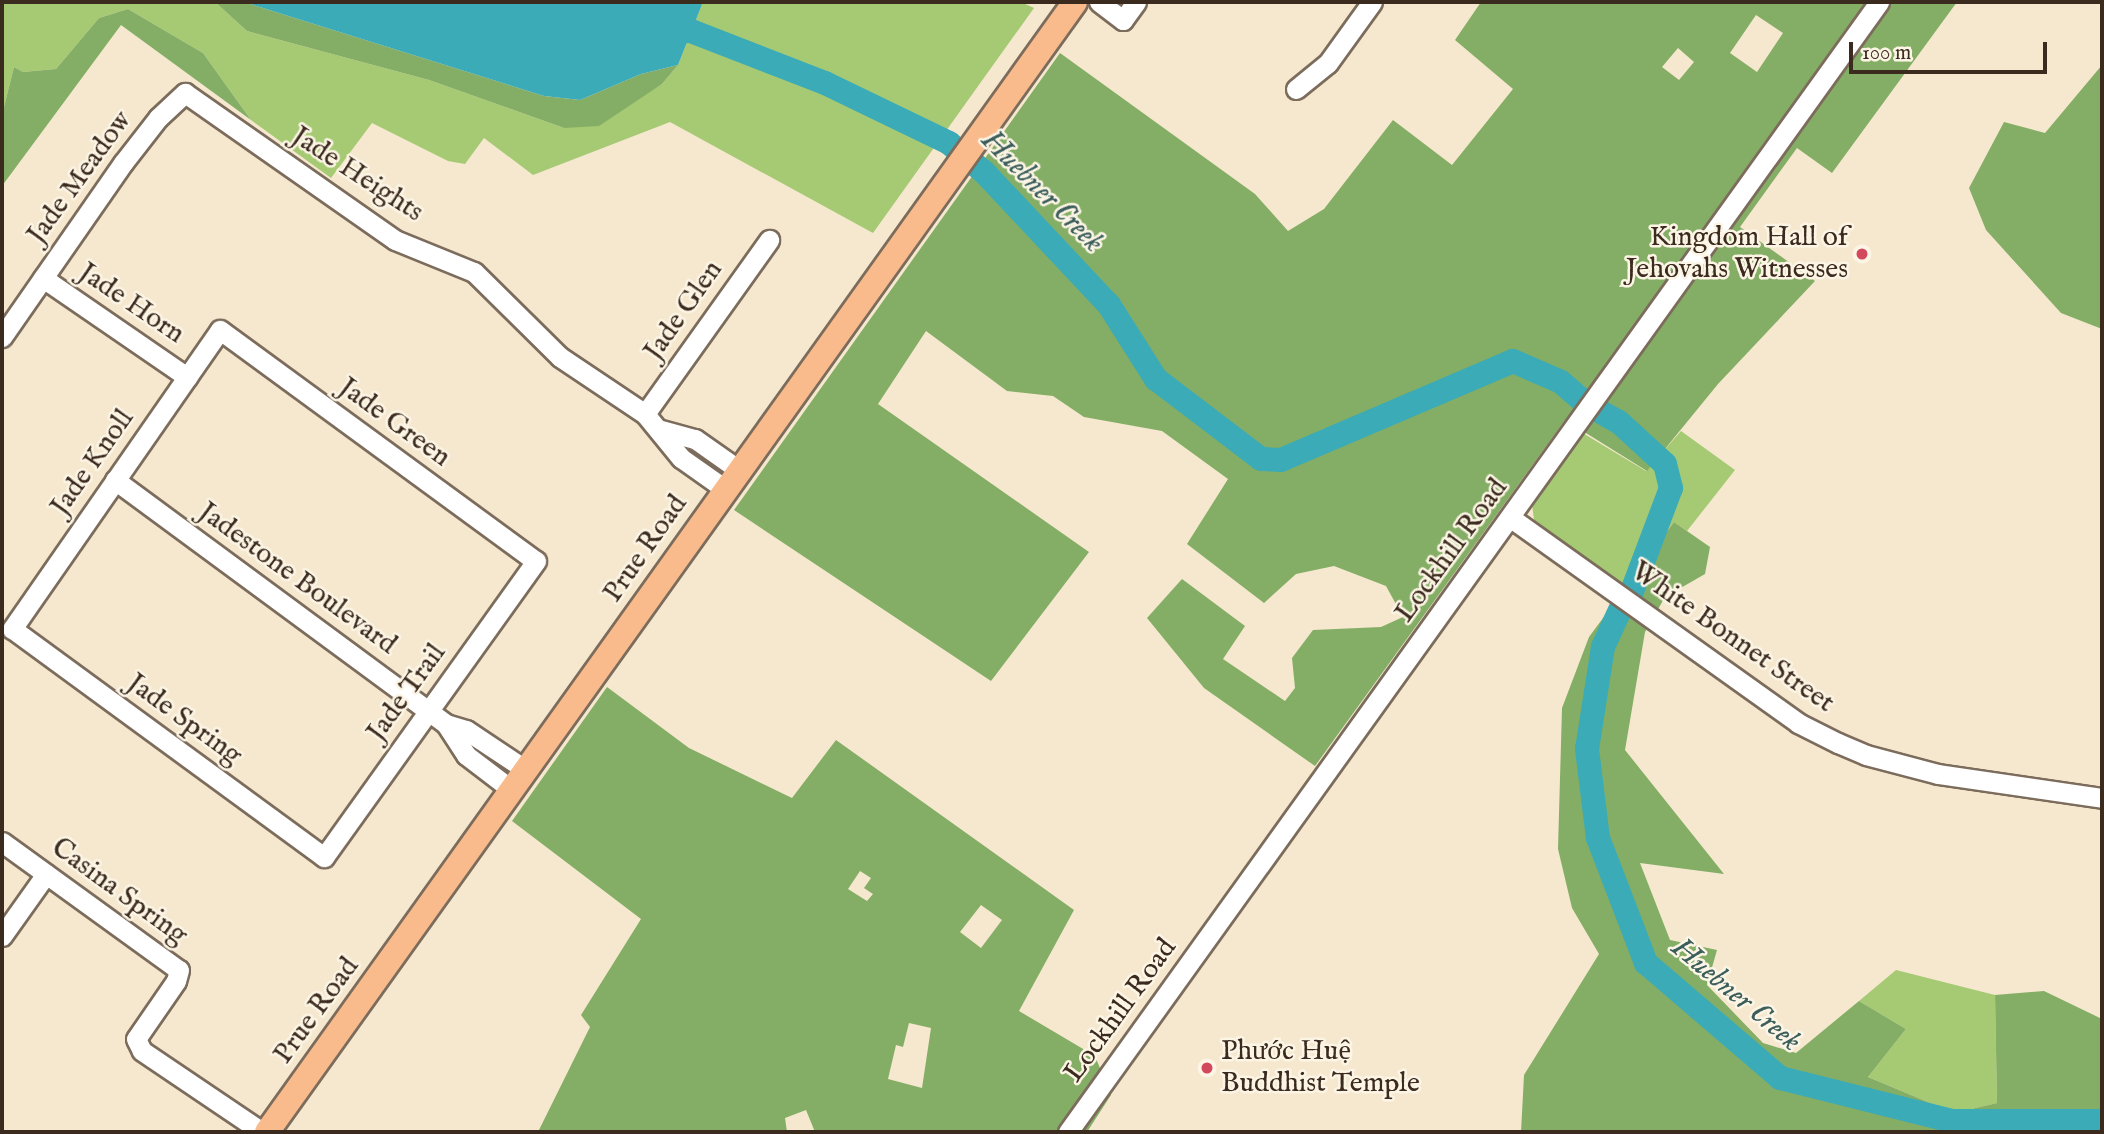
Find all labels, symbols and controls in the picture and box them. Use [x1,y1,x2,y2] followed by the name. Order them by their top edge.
[1852,28,2050,72] scale bar
[1862,40,1911,67] text: 100 m
[21,105,139,251] street label: Jade Meadow
[285,120,429,230] street label: Jade Heights
[973,123,1111,261] water label: Huebner Creek
[1626,221,1848,287] place label: Kingdom Hall of Jehovahs Witnesses
[1854,246,1870,262] marker: Kingdom Hall of Jehovahs Witnesses
[637,255,731,367] street label: Jade Glen
[72,256,190,352] street label: Jade Horn
[332,371,456,475] street label: Jade Green
[44,403,142,523] street label: Jade Knoll
[1389,473,1515,629] street label: Lockhill Road
[597,489,695,609] street label: Prue Road
[191,496,403,662] street label: Jadestone Boulevard
[1624,555,1840,721] street label: White Bonnet Street
[360,638,454,748] street label: Jade Trail
[120,667,248,773] street label: Jade Spring
[44,831,194,953] street label: Casina Spring
[1664,930,1808,1060] water label: Huebner Creek
[1058,933,1184,1089] street label: Lockhill Road
[267,951,367,1071] street label: Prue Road
[1221,1035,1420,1101] place label: Phước Huệ Buddhist Temple
[1199,1060,1215,1076] marker: Phước Huệ Buddhist Temple

